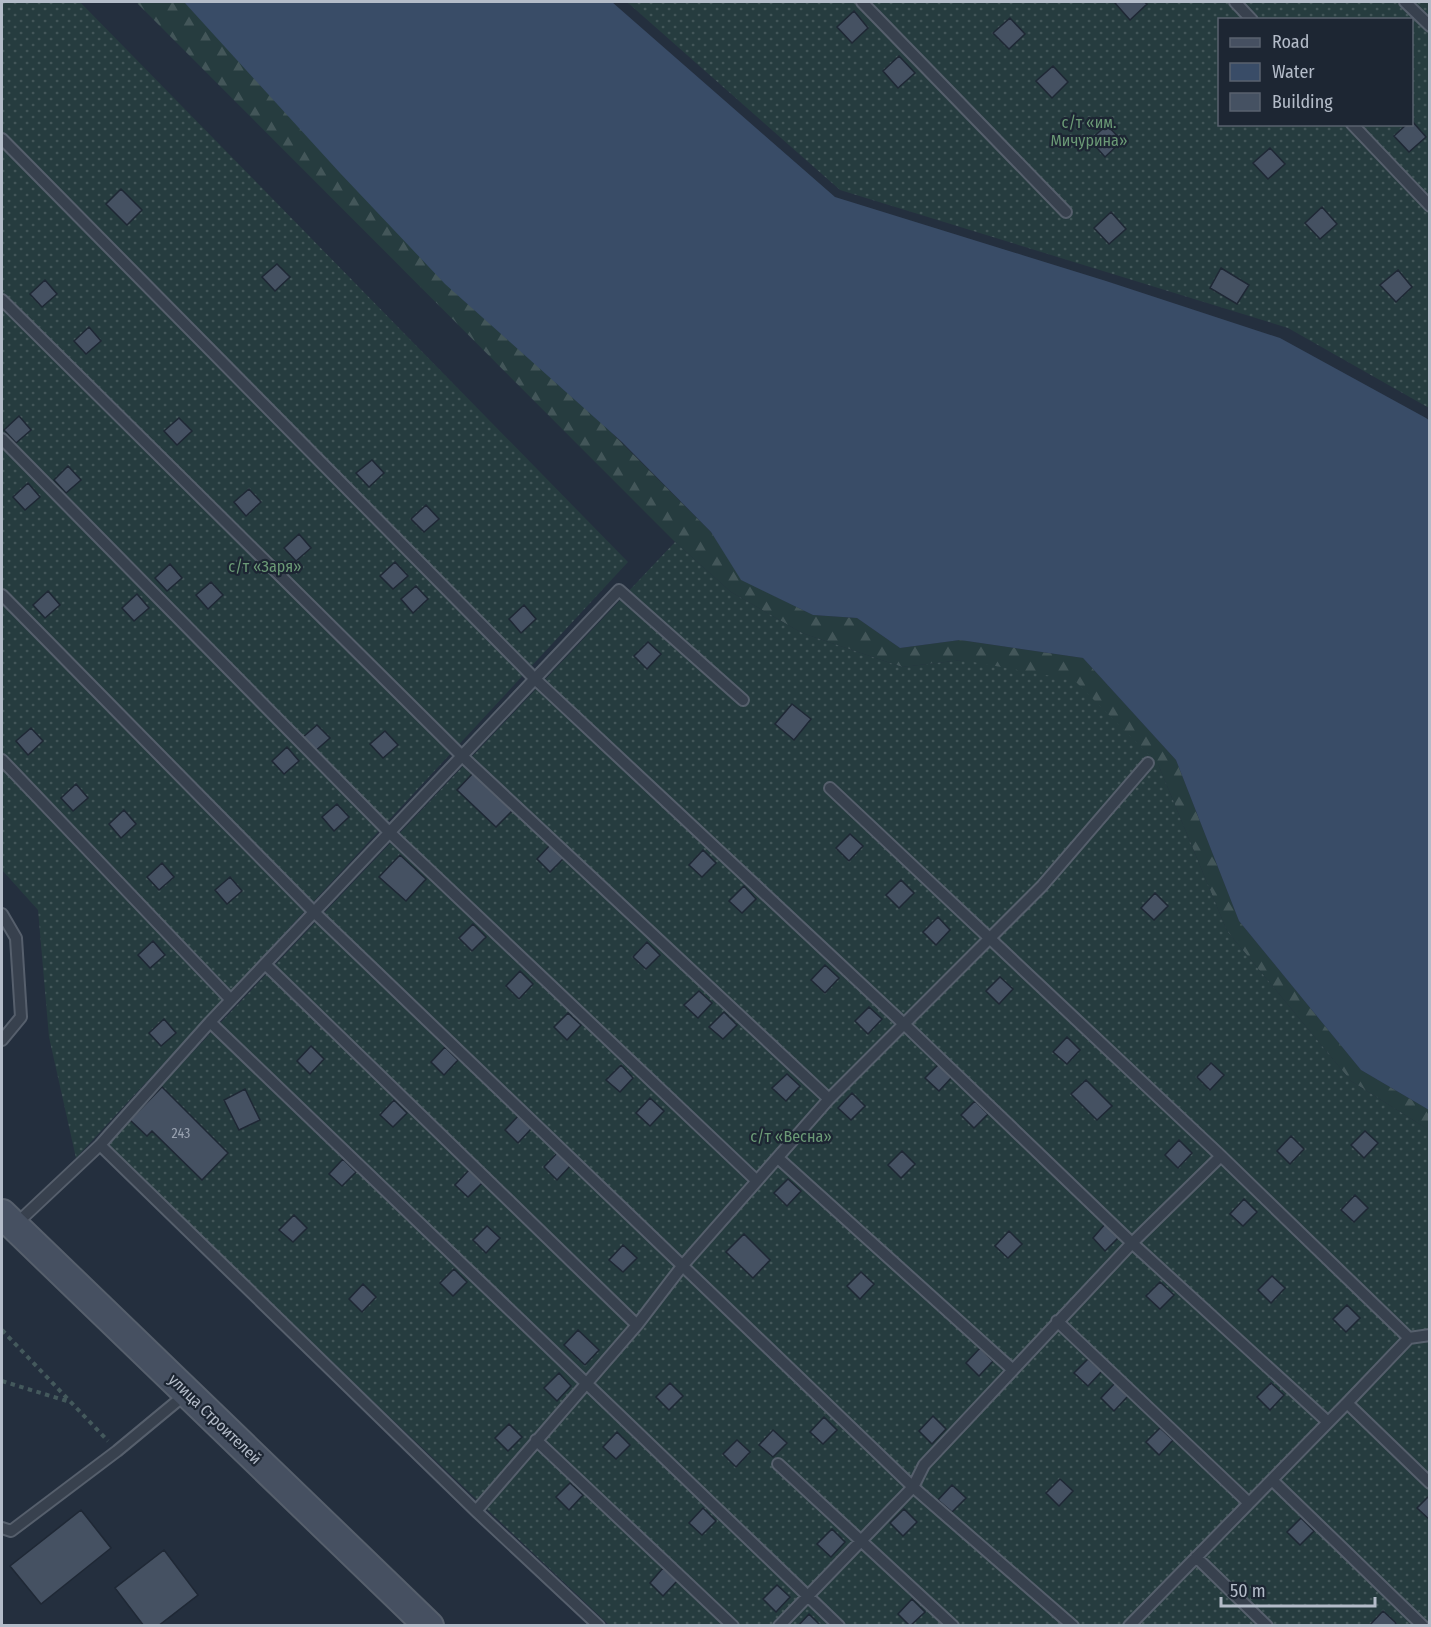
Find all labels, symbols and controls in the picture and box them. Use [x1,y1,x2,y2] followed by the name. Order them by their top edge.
[1218,18,1413,126] legend
[1272,31,1309,53] text: Road
[1272,61,1315,83] text: Water
[1272,91,1333,113] text: Building
[1050,113,1128,150] park label: с/т «им. Мичурина»
[228,557,302,576] park label: с/т «Заря»
[172,1125,190,1142] house number: 243
[750,1127,832,1146] park label: с/т «Весна»
[165,1370,265,1468] street label: улица Строителей
[1221,1570,1376,1608] scale bar
[1230,1580,1266,1602] text: 50 m

